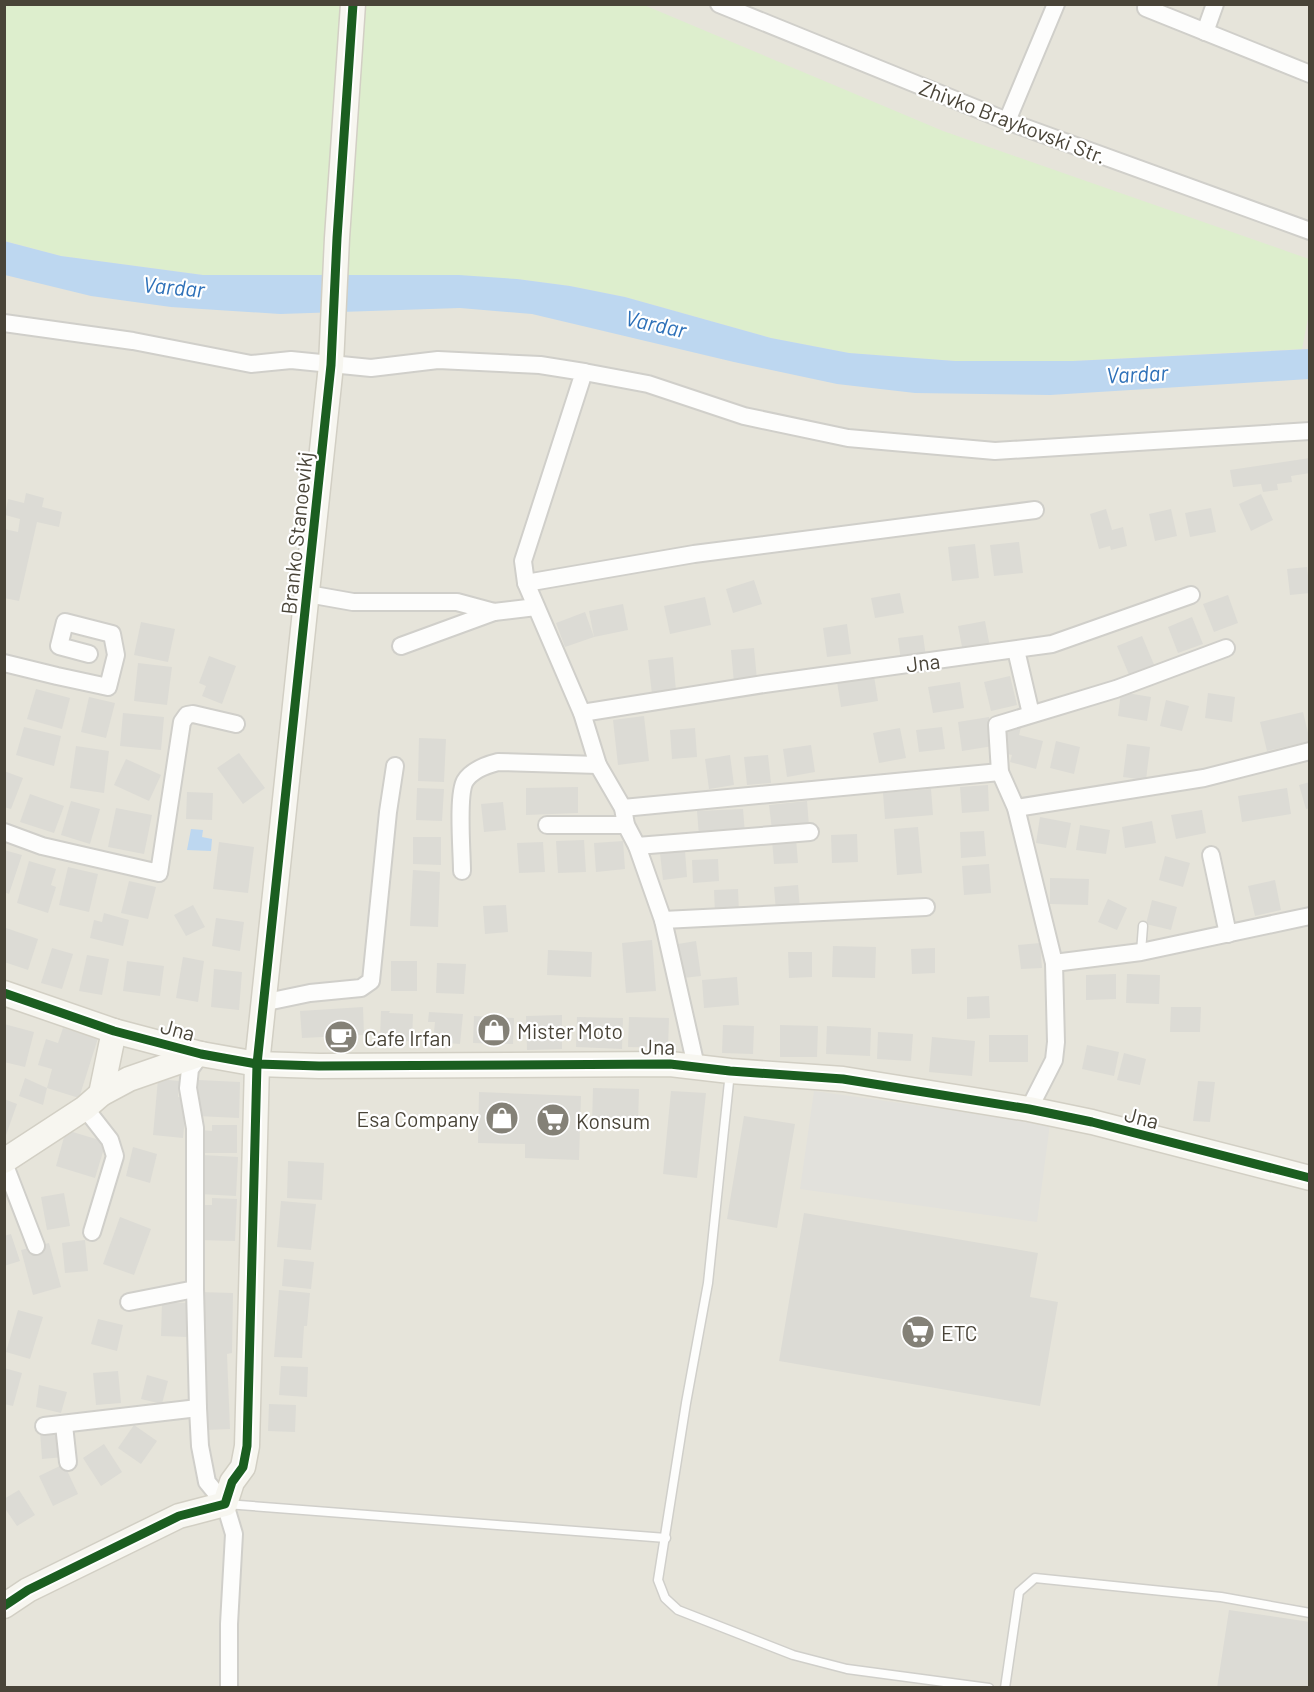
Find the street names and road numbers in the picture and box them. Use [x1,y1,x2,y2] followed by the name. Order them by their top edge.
[916,74,1110,168] street label: Zhivko Braykovski Str.
[275,450,317,616] street label: Branko Stanoevikj
[905,648,941,676] street label: Jna
[158,1013,198,1045] street label: Jna
[641,1033,675,1059] street label: Jna
[1122,1101,1162,1133] street label: Jna

